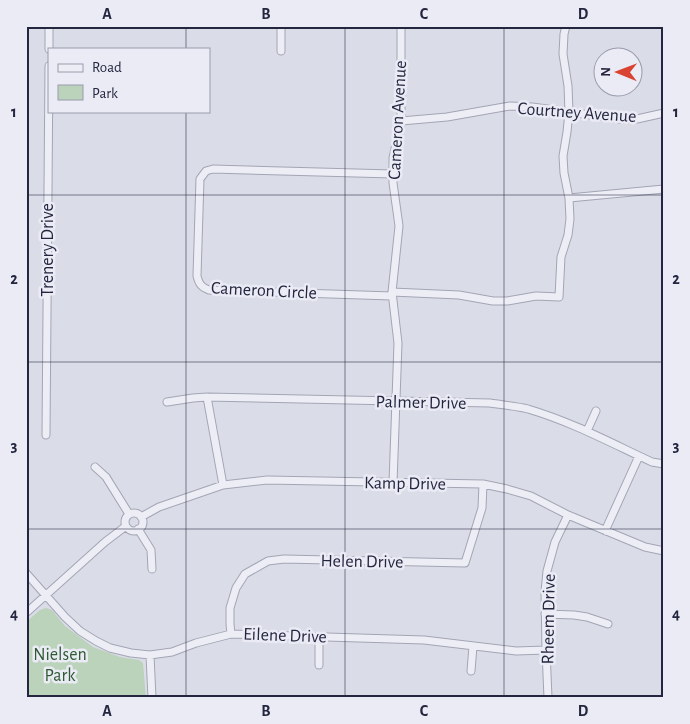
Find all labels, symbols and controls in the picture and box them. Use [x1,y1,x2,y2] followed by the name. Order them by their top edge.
[102,6,112,22] text: A
[261,6,271,22] text: B
[420,6,429,22] text: C
[578,6,589,22] text: D
[48,48,210,112] legend
[592,48,642,98] north arrow
[92,60,122,75] text: Road
[386,60,410,180] street label: Cameron Avenue
[599,67,613,77] text: N
[92,86,118,101] text: Park
[517,100,637,126] street label: Courtney Avenue
[11,104,17,120] text: 1
[673,104,679,120] text: 1
[39,203,57,297] street label: Trenery Drive
[10,271,18,287] text: 2
[672,271,680,287] text: 2
[211,279,317,303] street label: Cameron Circle
[376,393,466,413] street label: Palmer Drive
[11,438,18,454] text: 3
[673,438,680,454] text: 3
[364,474,446,494] street label: Kamp Drive
[320,552,403,572] street label: Helen Drive
[539,574,559,664] street label: Rheem Drive
[10,606,18,622] text: 4
[672,606,680,622] text: 4
[243,626,327,646] street label: Eilene Drive
[33,646,87,685] park label: Nielsen Park
[102,703,112,719] text: A
[261,703,271,719] text: B
[420,703,429,719] text: C
[578,703,589,719] text: D

